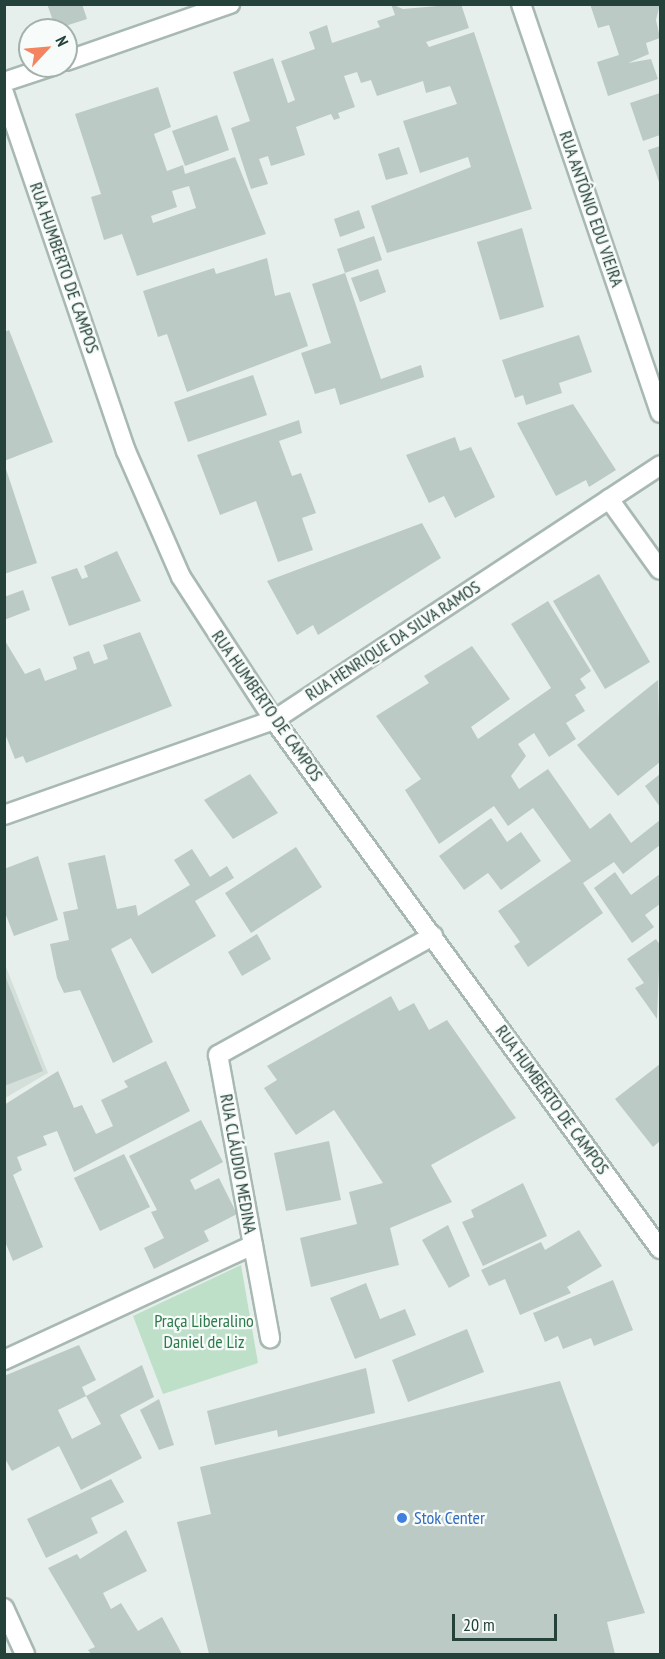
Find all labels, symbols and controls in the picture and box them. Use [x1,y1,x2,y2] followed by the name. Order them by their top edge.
[18,18,78,78] north arrow
[51,33,73,49] text: N
[554,128,628,290] street label: RUA ANTÔNIO EDU VIEIRA
[24,179,104,357] street label: RUA HUMBERTO DE CAMPOS
[301,576,485,706] street label: RUA HENRIQUE DA SILVA RAMOS
[206,626,328,786] street label: RUA HUMBERTO DE CAMPOS
[490,1021,614,1179] street label: RUA HUMBERTO DE CAMPOS
[215,1092,261,1236] street label: RUA CLÁUDIO MEDINA
[154,1311,254,1354] park label: Praça Liberalino Daniel de Liz
[414,1507,485,1529] place label: Stok Center
[395,1511,409,1525] marker: Stok Center
[455,1602,560,1640] scale bar
[463,1613,495,1636] text: 20 m

